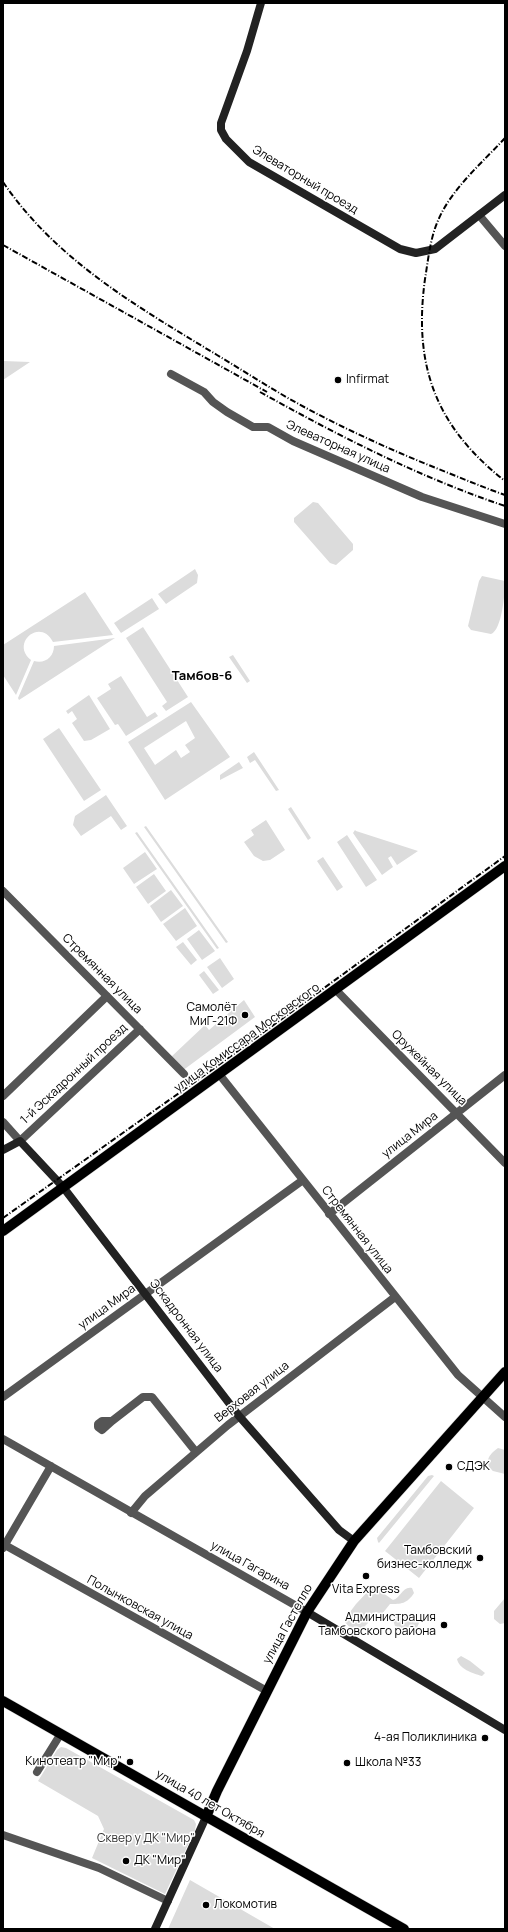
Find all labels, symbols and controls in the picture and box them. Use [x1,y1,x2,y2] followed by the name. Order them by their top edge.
[249,143,361,217] street label: Элеваторный проезд
[346,373,389,387] place label: Infirmat
[333,375,343,385] marker: Infirmat
[284,418,392,476] street label: Элеваторная улица
[172,668,232,684] district label: Тамбов-6
[59,931,145,1017] street label: Стремянная улица
[171,980,323,1096] street label: улица Комиссара Московского
[186,1001,237,1029] place label: Самолёт МиГ-21Ф
[240,1010,250,1020] marker: Самолёт МиГ-21Ф
[18,1021,130,1127] street label: 1-й Эскадронный проезд
[388,1027,470,1109] street label: Оружейная улица
[379,1109,441,1161] street label: улица Мира
[318,1183,396,1277] street label: Стремянная улица
[146,1277,226,1375] street label: Эскадронная улица
[76,1281,138,1333] street label: улица Мира
[212,1358,292,1426] street label: Верховая улица
[457,1460,490,1474] place label: СДЭК
[444,1462,454,1472] marker: СДЭК
[208,1538,292,1594] street label: улица Гагарина
[377,1544,472,1572] place label: Тамбовский бизнес-колледж
[475,1553,485,1563] marker: Тамбовский бизнес-колледж
[361,1571,371,1581] marker: Vita Express
[84,1573,196,1643] street label: Полынковская улица
[260,1582,316,1666] street label: улица Гастелло
[332,1583,400,1597] place label: Vita Express
[318,1611,436,1639] place label: Администрация Тамбовского района
[439,1620,449,1630] marker: Администрация Тамбовского района
[374,1731,477,1745] place label: 4-ая Поликлиника
[480,1733,490,1743] marker: 4-ая Поликлиника
[25,1755,122,1769] place label: Кинотеатр "Мир"
[355,1756,421,1770] place label: Школа №33
[125,1757,135,1767] marker: Кинотеатр "Мир"
[342,1758,352,1768] marker: Школа №33
[153,1767,267,1841] street label: улица 40 лет Октября
[97,1832,195,1846] park label: Сквер у ДК "Мир"
[134,1854,186,1868] place label: ДК "Мир"
[121,1856,131,1866] marker: ДК "Мир"
[214,1898,277,1912] place label: Локомотив
[201,1900,211,1910] marker: Локомотив

